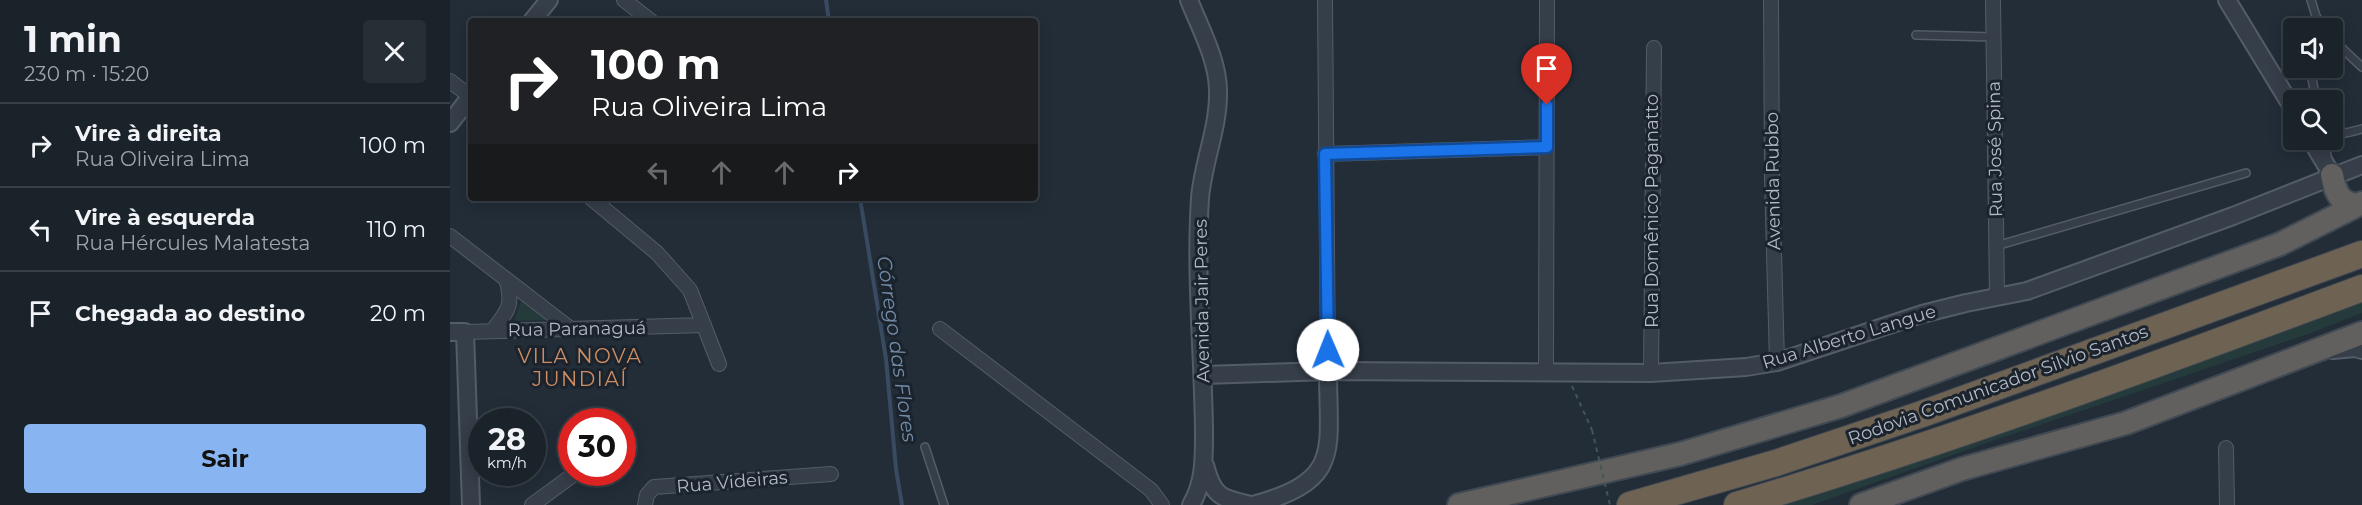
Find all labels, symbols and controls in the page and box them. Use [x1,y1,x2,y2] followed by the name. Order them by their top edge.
[24,17,122,61] text: 1 min
[2283,18,2343,150] map controls
[2283,18,2343,78] button: sound
[363,20,426,83] button: close
[591,38,720,90] text: 100 m
[492,42,570,120] icon: right
[1521,43,1572,105] pin
[1530,52,1563,85] icon: arrive
[24,62,149,86] text: 230 m · 15:20
[1983,81,2007,217] street label: Rua José Spina
[591,90,827,123] text: Rua Oliveira Lima
[2283,90,2343,150] button: search
[1641,94,1663,328] street label: Rua Domênico Paganatto
[1761,112,1785,250] street label: Avenida Rubbo
[75,120,222,147] text: Vire à direita
[24,129,57,162] icon: right
[360,132,426,159] text: 100 m
[75,147,250,171] text: Rua Oliveira Lima
[642,156,675,189] icon: left
[705,156,738,189] icon: ahead
[768,156,801,189] icon: ahead
[831,156,864,189] icon: right
[75,204,255,231] text: Vire à esquerda
[24,213,57,246] icon: left
[366,216,426,243] text: 110 m
[1190,219,1214,383] street label: Avenida Jair Peres
[75,231,310,255] text: Rua Hércules Malatesta
[872,254,922,444] water label: Córrego das Flores
[24,297,57,330] icon: arrive
[75,300,305,327] text: Chegada ao destino
[370,300,426,327] text: 20 m
[1760,300,1939,374] street label: Rua Alberto Langue
[507,317,647,341] street label: Rua Paranaguá
[1296,318,1360,382] position arrow
[1845,320,2151,450] street label: Rodovia Comunicador Silvio Santos
[518,344,642,391] district label: VILA NOVA JUNDIAÍ
[558,408,636,486] speed limit sign: 30
[488,421,526,458] text: 28
[24,424,426,493] button: Sair
[487,453,527,472] text: km/h
[676,466,789,498] street label: Rua Videiras

